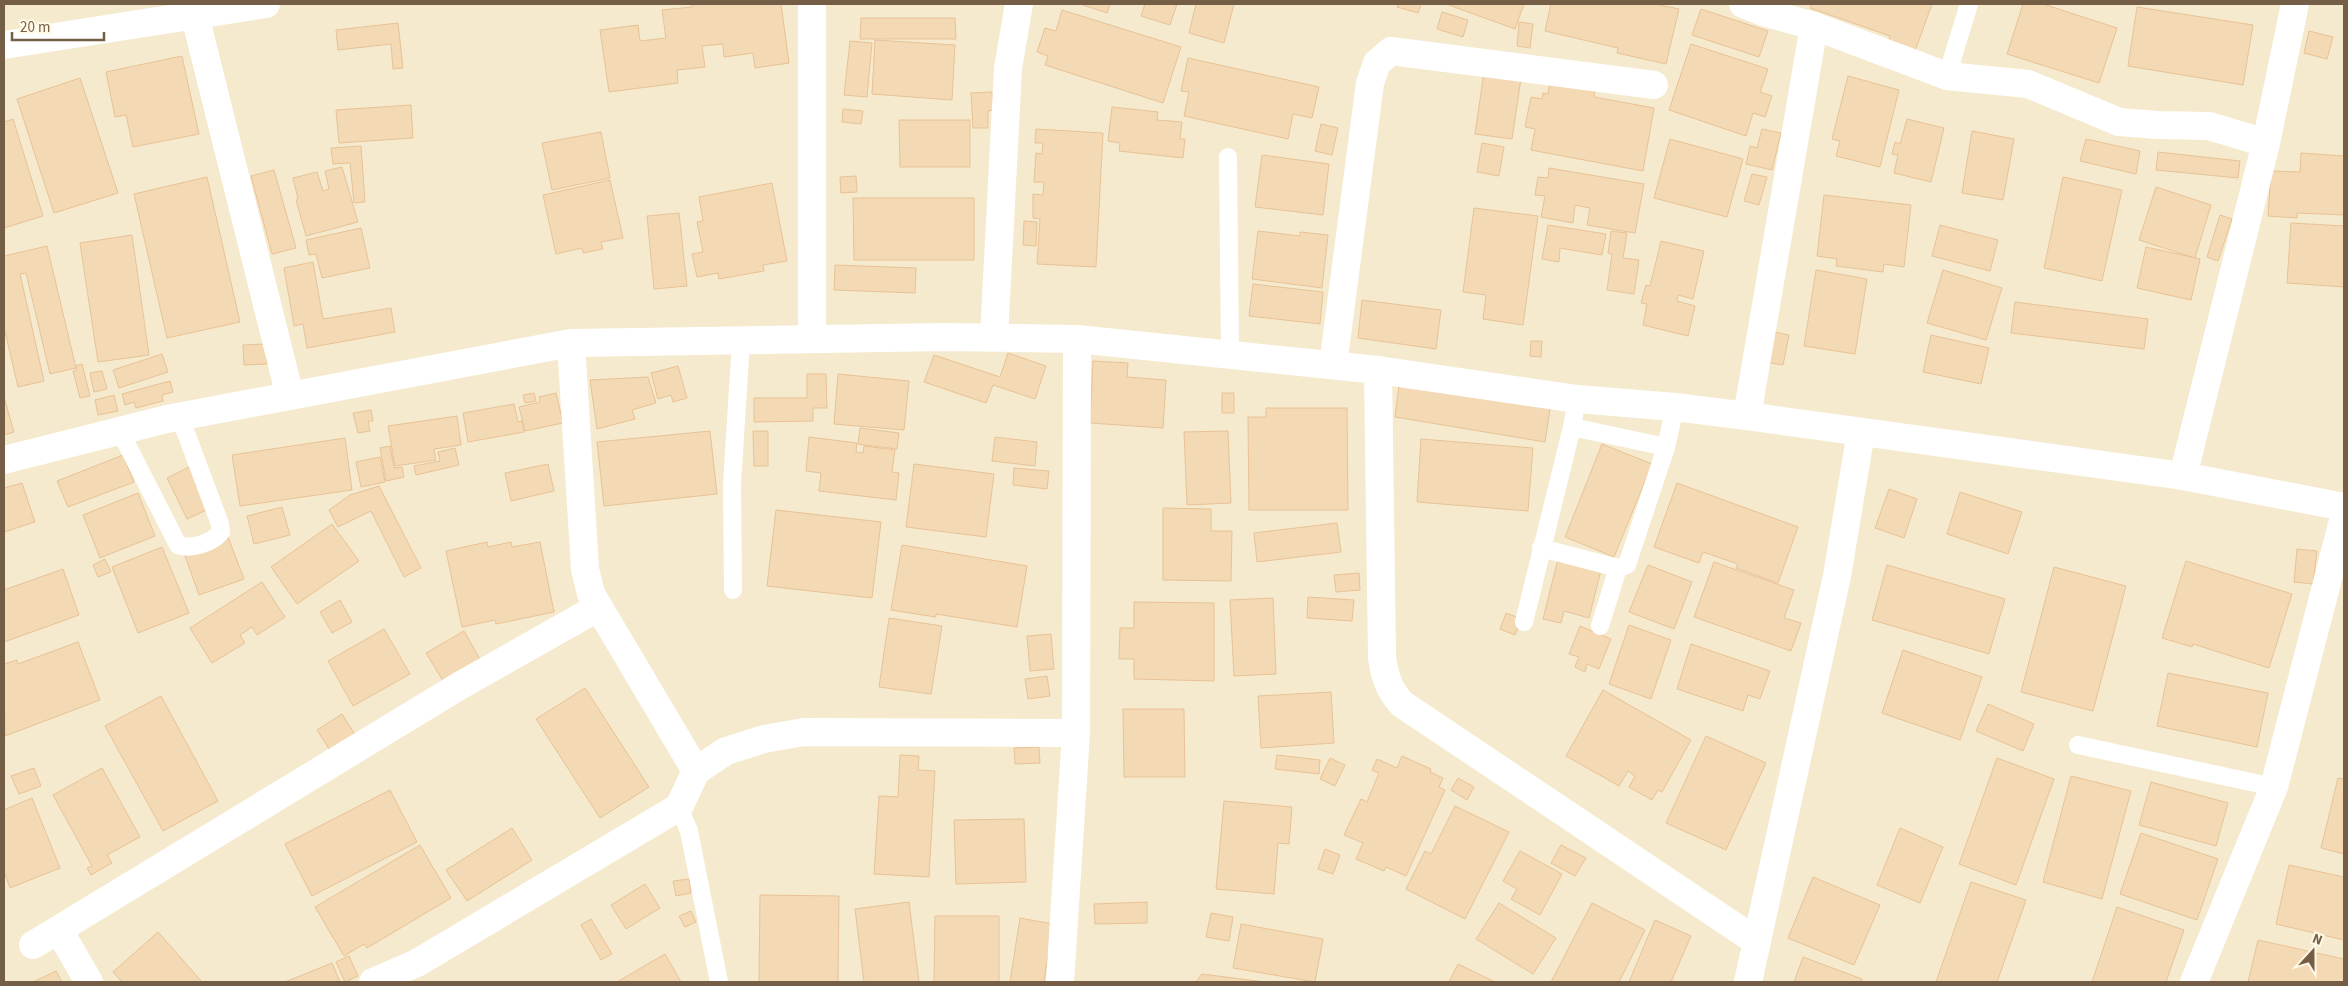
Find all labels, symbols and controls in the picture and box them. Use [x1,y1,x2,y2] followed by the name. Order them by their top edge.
[12,10,105,42] scale bar
[20,17,50,38] text: 20 m
[2288,926,2338,976] north arrow
[2309,929,2325,951] text: N

